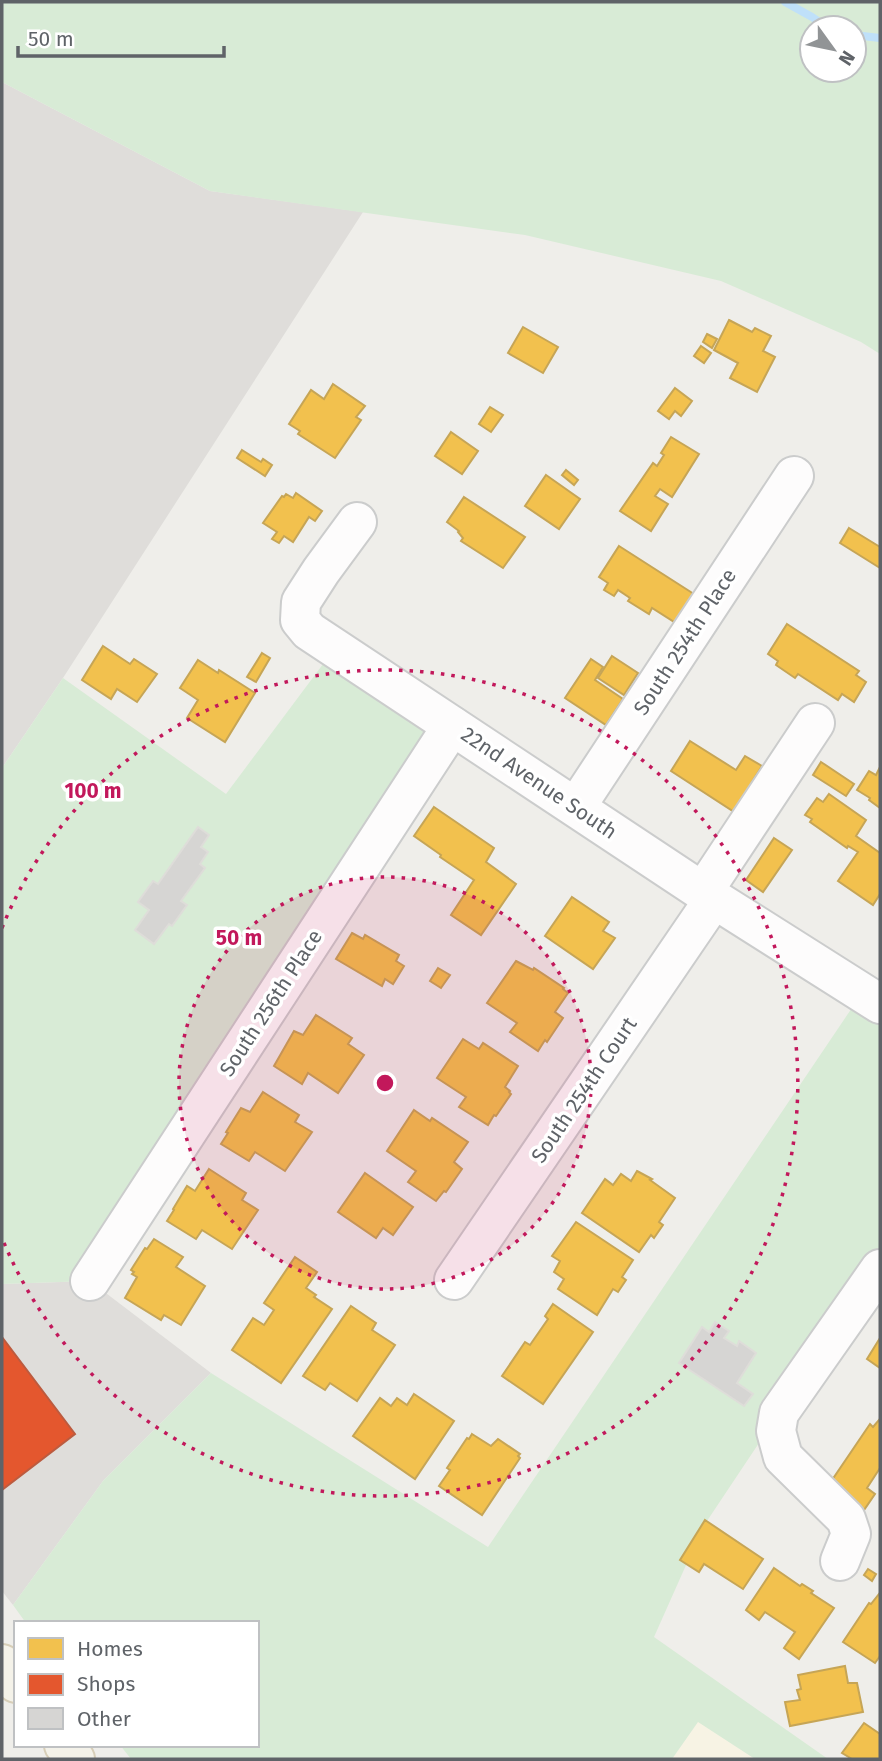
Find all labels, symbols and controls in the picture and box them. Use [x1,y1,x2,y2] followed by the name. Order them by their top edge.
[18,14,224,58] scale bar
[798,14,868,84] north arrow
[28,26,74,52] text: 50 m
[834,46,860,70] text: N
[628,564,742,720] street label: South 254th Place
[456,721,622,845] street label: 22nd Avenue South
[64,778,122,804] text: 100 m
[214,925,328,1081] street label: South 256th Place
[216,925,262,951] text: 50 m
[526,1012,643,1168] street label: South 254th Court
[373,1071,397,1095] centre of rings
[14,1621,259,1747] legend
[77,1636,143,1662] text: Homes
[77,1671,135,1697] text: Shops
[77,1706,131,1732] text: Other

